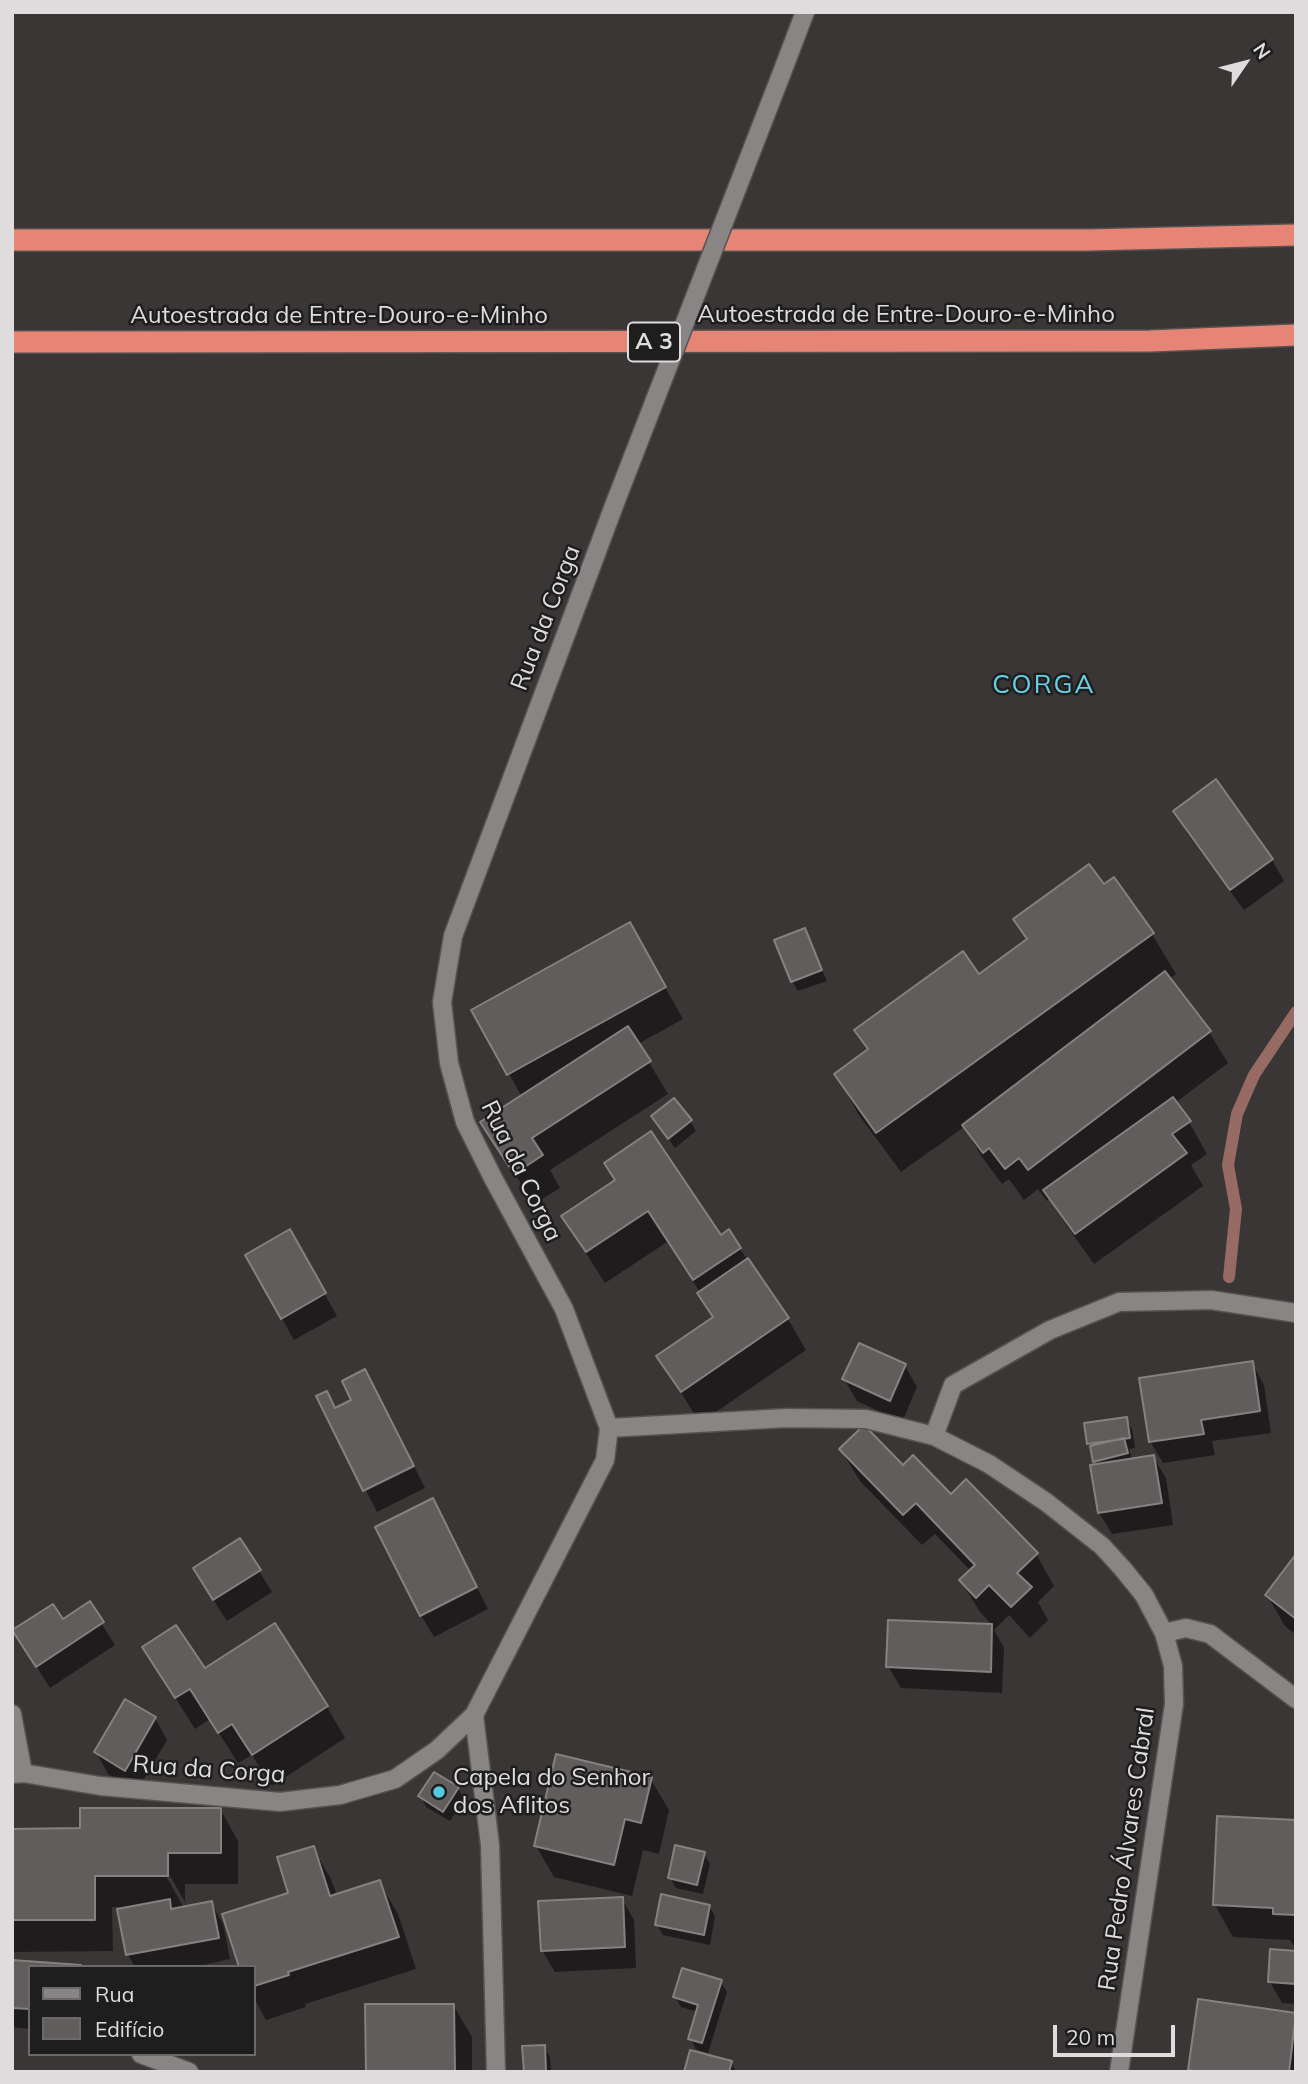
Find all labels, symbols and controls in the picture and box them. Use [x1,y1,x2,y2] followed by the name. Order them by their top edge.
[1210,28,1280,98] north arrow
[1248,38,1276,64] text: N
[697,301,1115,329] street label: Autoestrada de Entre-Douro-e-Minho
[130,302,548,330] street label: Autoestrada de Entre-Douro-e-Minho
[628,322,680,362] road number: A 3
[505,541,587,695] street label: Rua da Corga
[993,669,1095,701] district label: CORGA
[475,1096,567,1246] street label: Rua da Corga
[1093,1706,1161,1992] street label: Rua Pedro Álvares Cabral
[132,1750,286,1790] street label: Rua da Corga
[453,1764,650,1820] place label: Capela do Senhor dos Aflitos
[431,1784,447,1800] marker: Capela do Senhor dos Aflitos
[28,1965,256,2056] legend
[95,1981,134,2007] text: Rua
[1056,2010,1178,2054] scale bar
[95,2016,164,2042] text: Edifício
[1066,2024,1115,2050] text: 20 m

